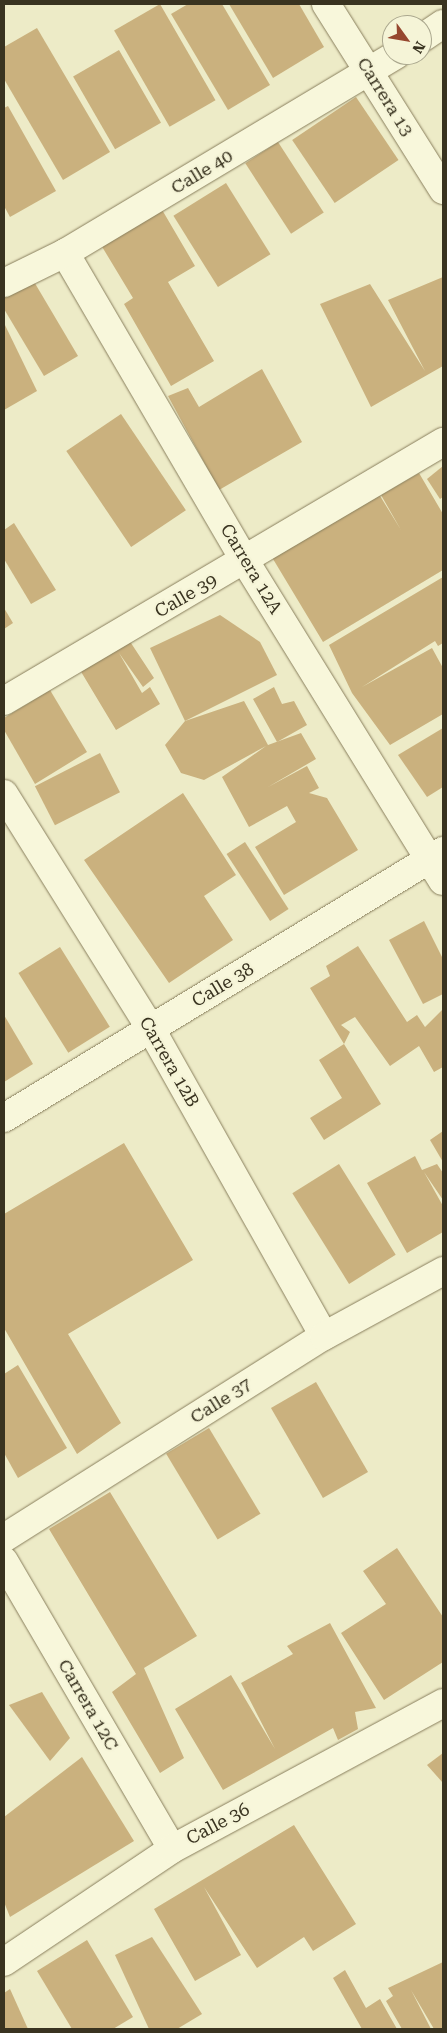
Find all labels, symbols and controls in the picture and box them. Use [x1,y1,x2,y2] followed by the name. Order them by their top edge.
[382,15,432,65] north arrow
[409,39,429,56] text: N
[352,54,418,140] street label: Carrera 13
[167,145,237,199] street label: Calle 40
[216,520,286,618] street label: Carrera 12A
[151,570,221,622] street label: Calle 39
[188,958,258,1012] street label: Calle 38
[134,1013,204,1111] street label: Carrera 12B
[186,1374,256,1428] street label: Calle 37
[53,1656,123,1754] street label: Carrera 12C
[183,1798,253,1850] street label: Calle 36

